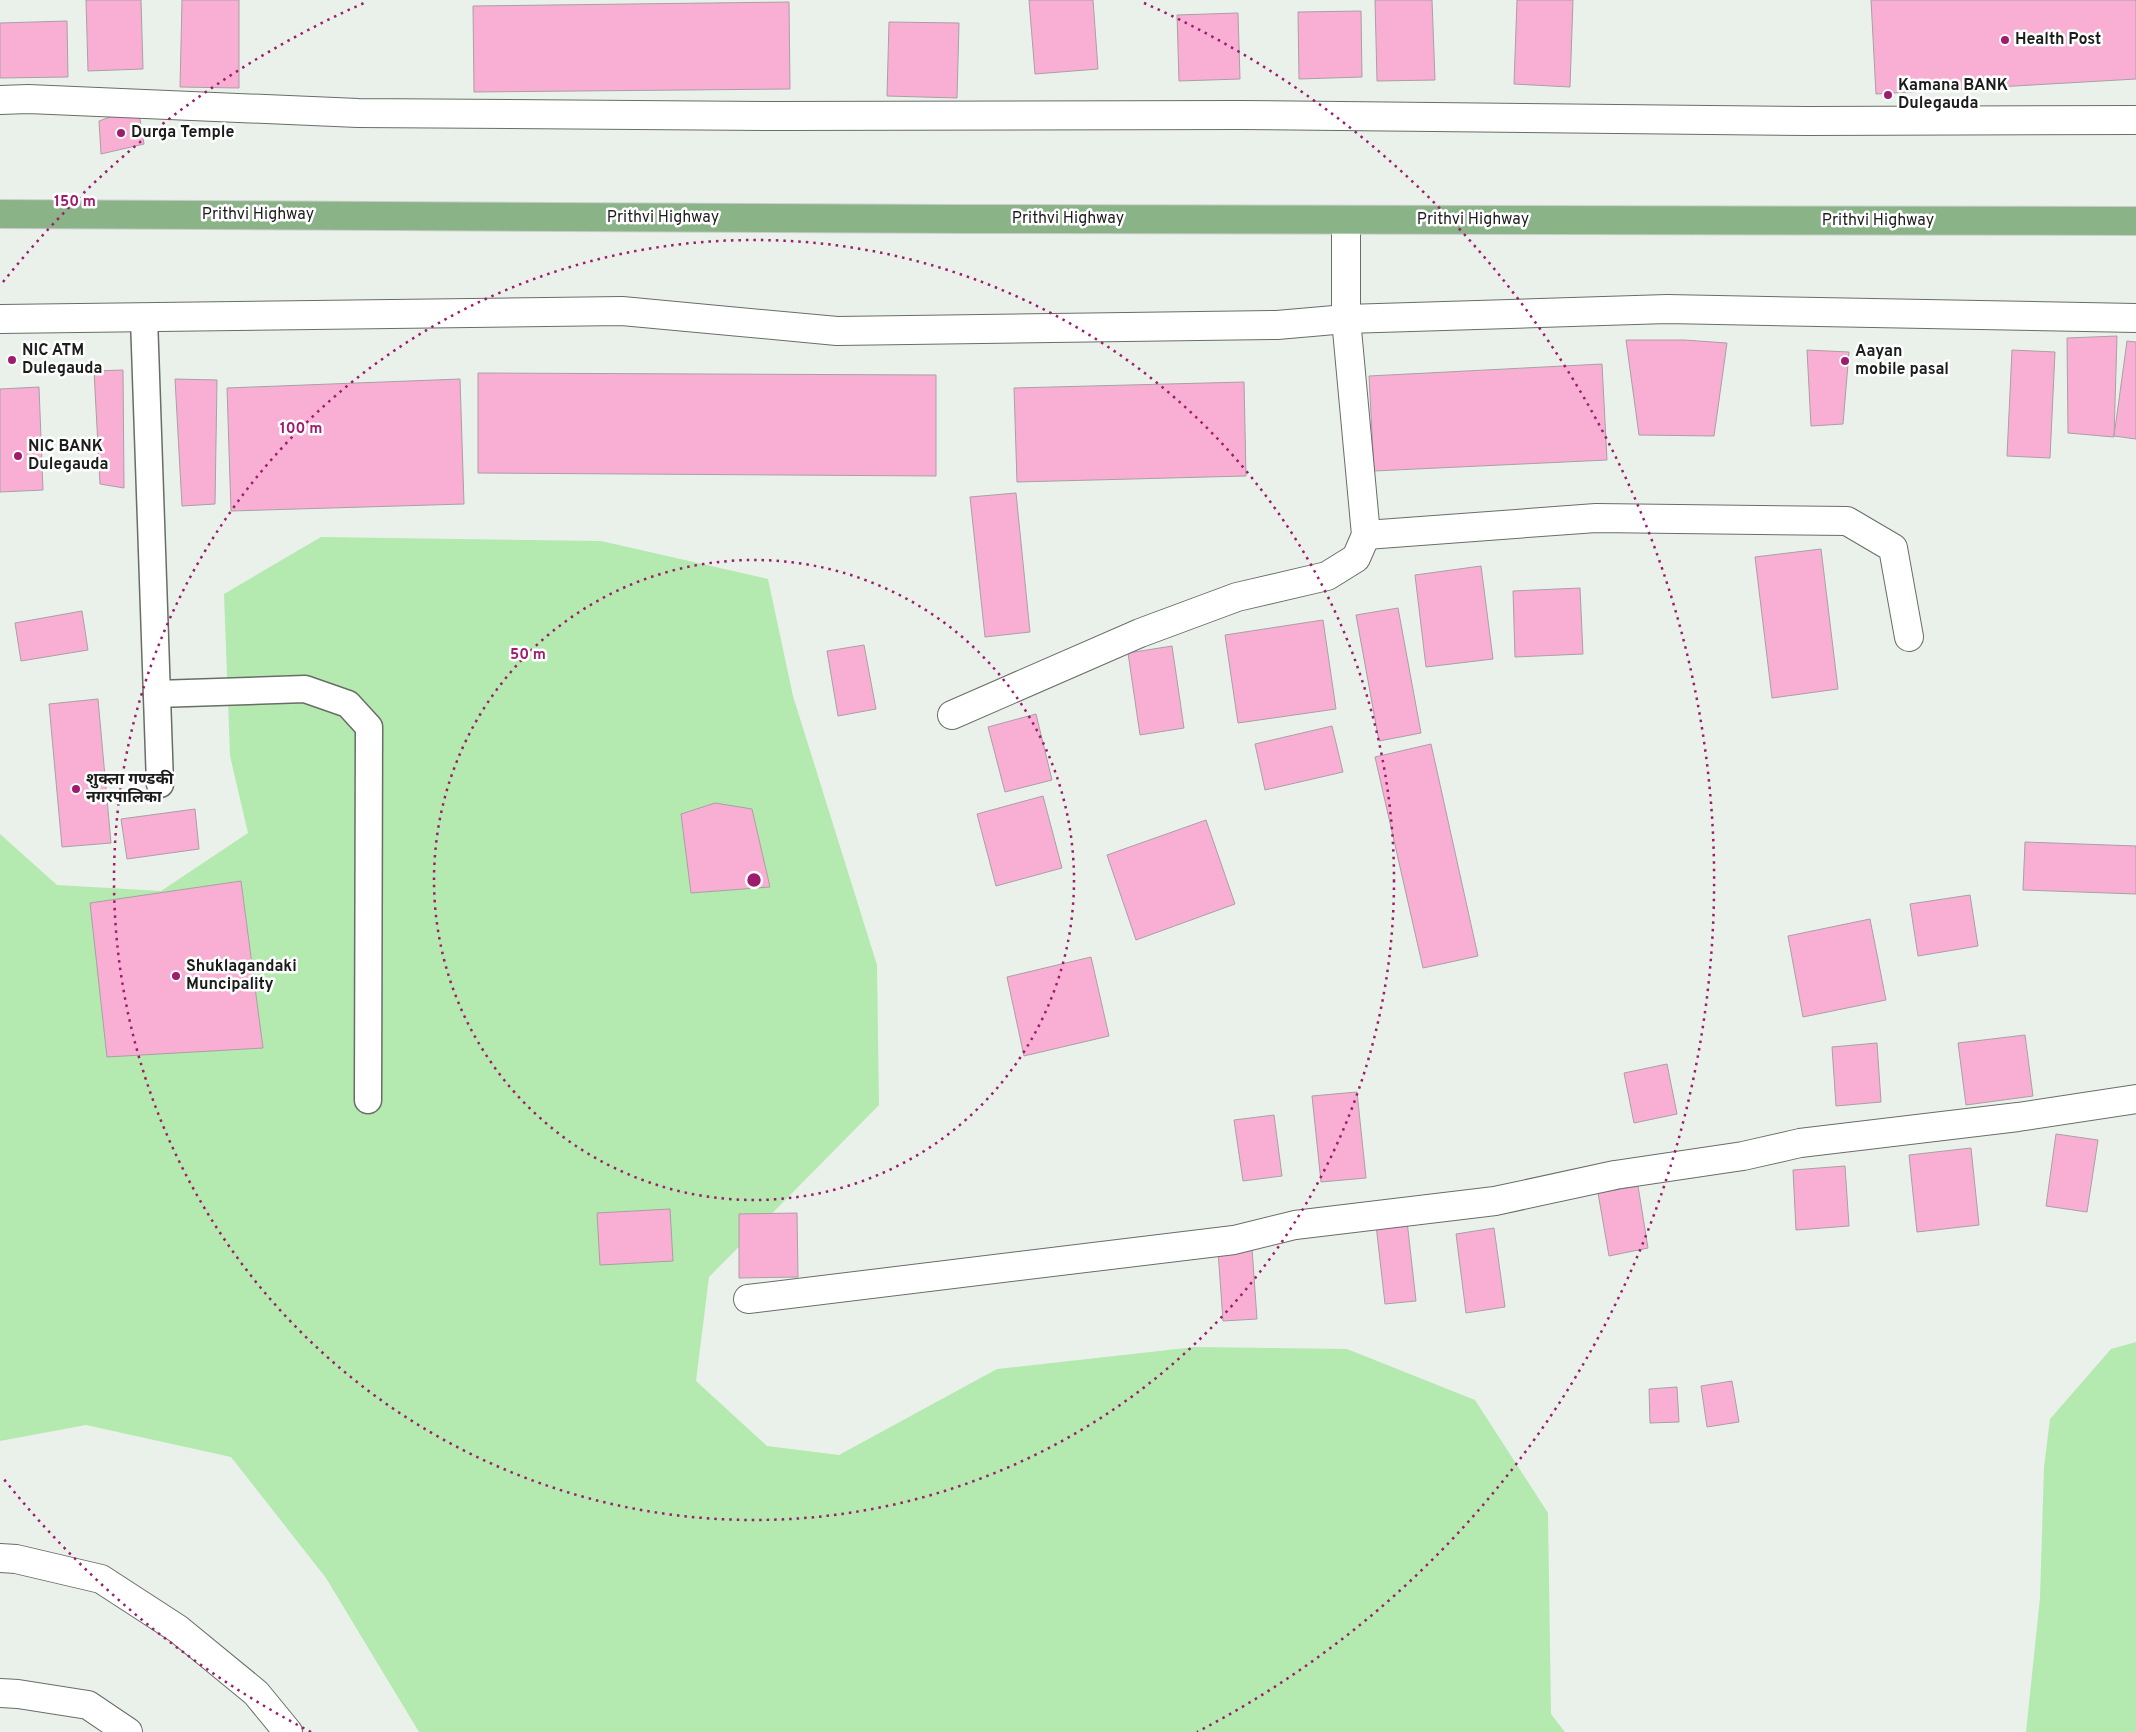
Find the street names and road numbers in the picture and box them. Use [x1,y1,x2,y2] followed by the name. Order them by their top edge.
[202,205,314,225] street label: Prithvi Highway
[607,208,719,228] street label: Prithvi Highway
[1012,209,1124,229] street label: Prithvi Highway
[1417,210,1529,230] street label: Prithvi Highway
[1822,211,1934,231] street label: Prithvi Highway

